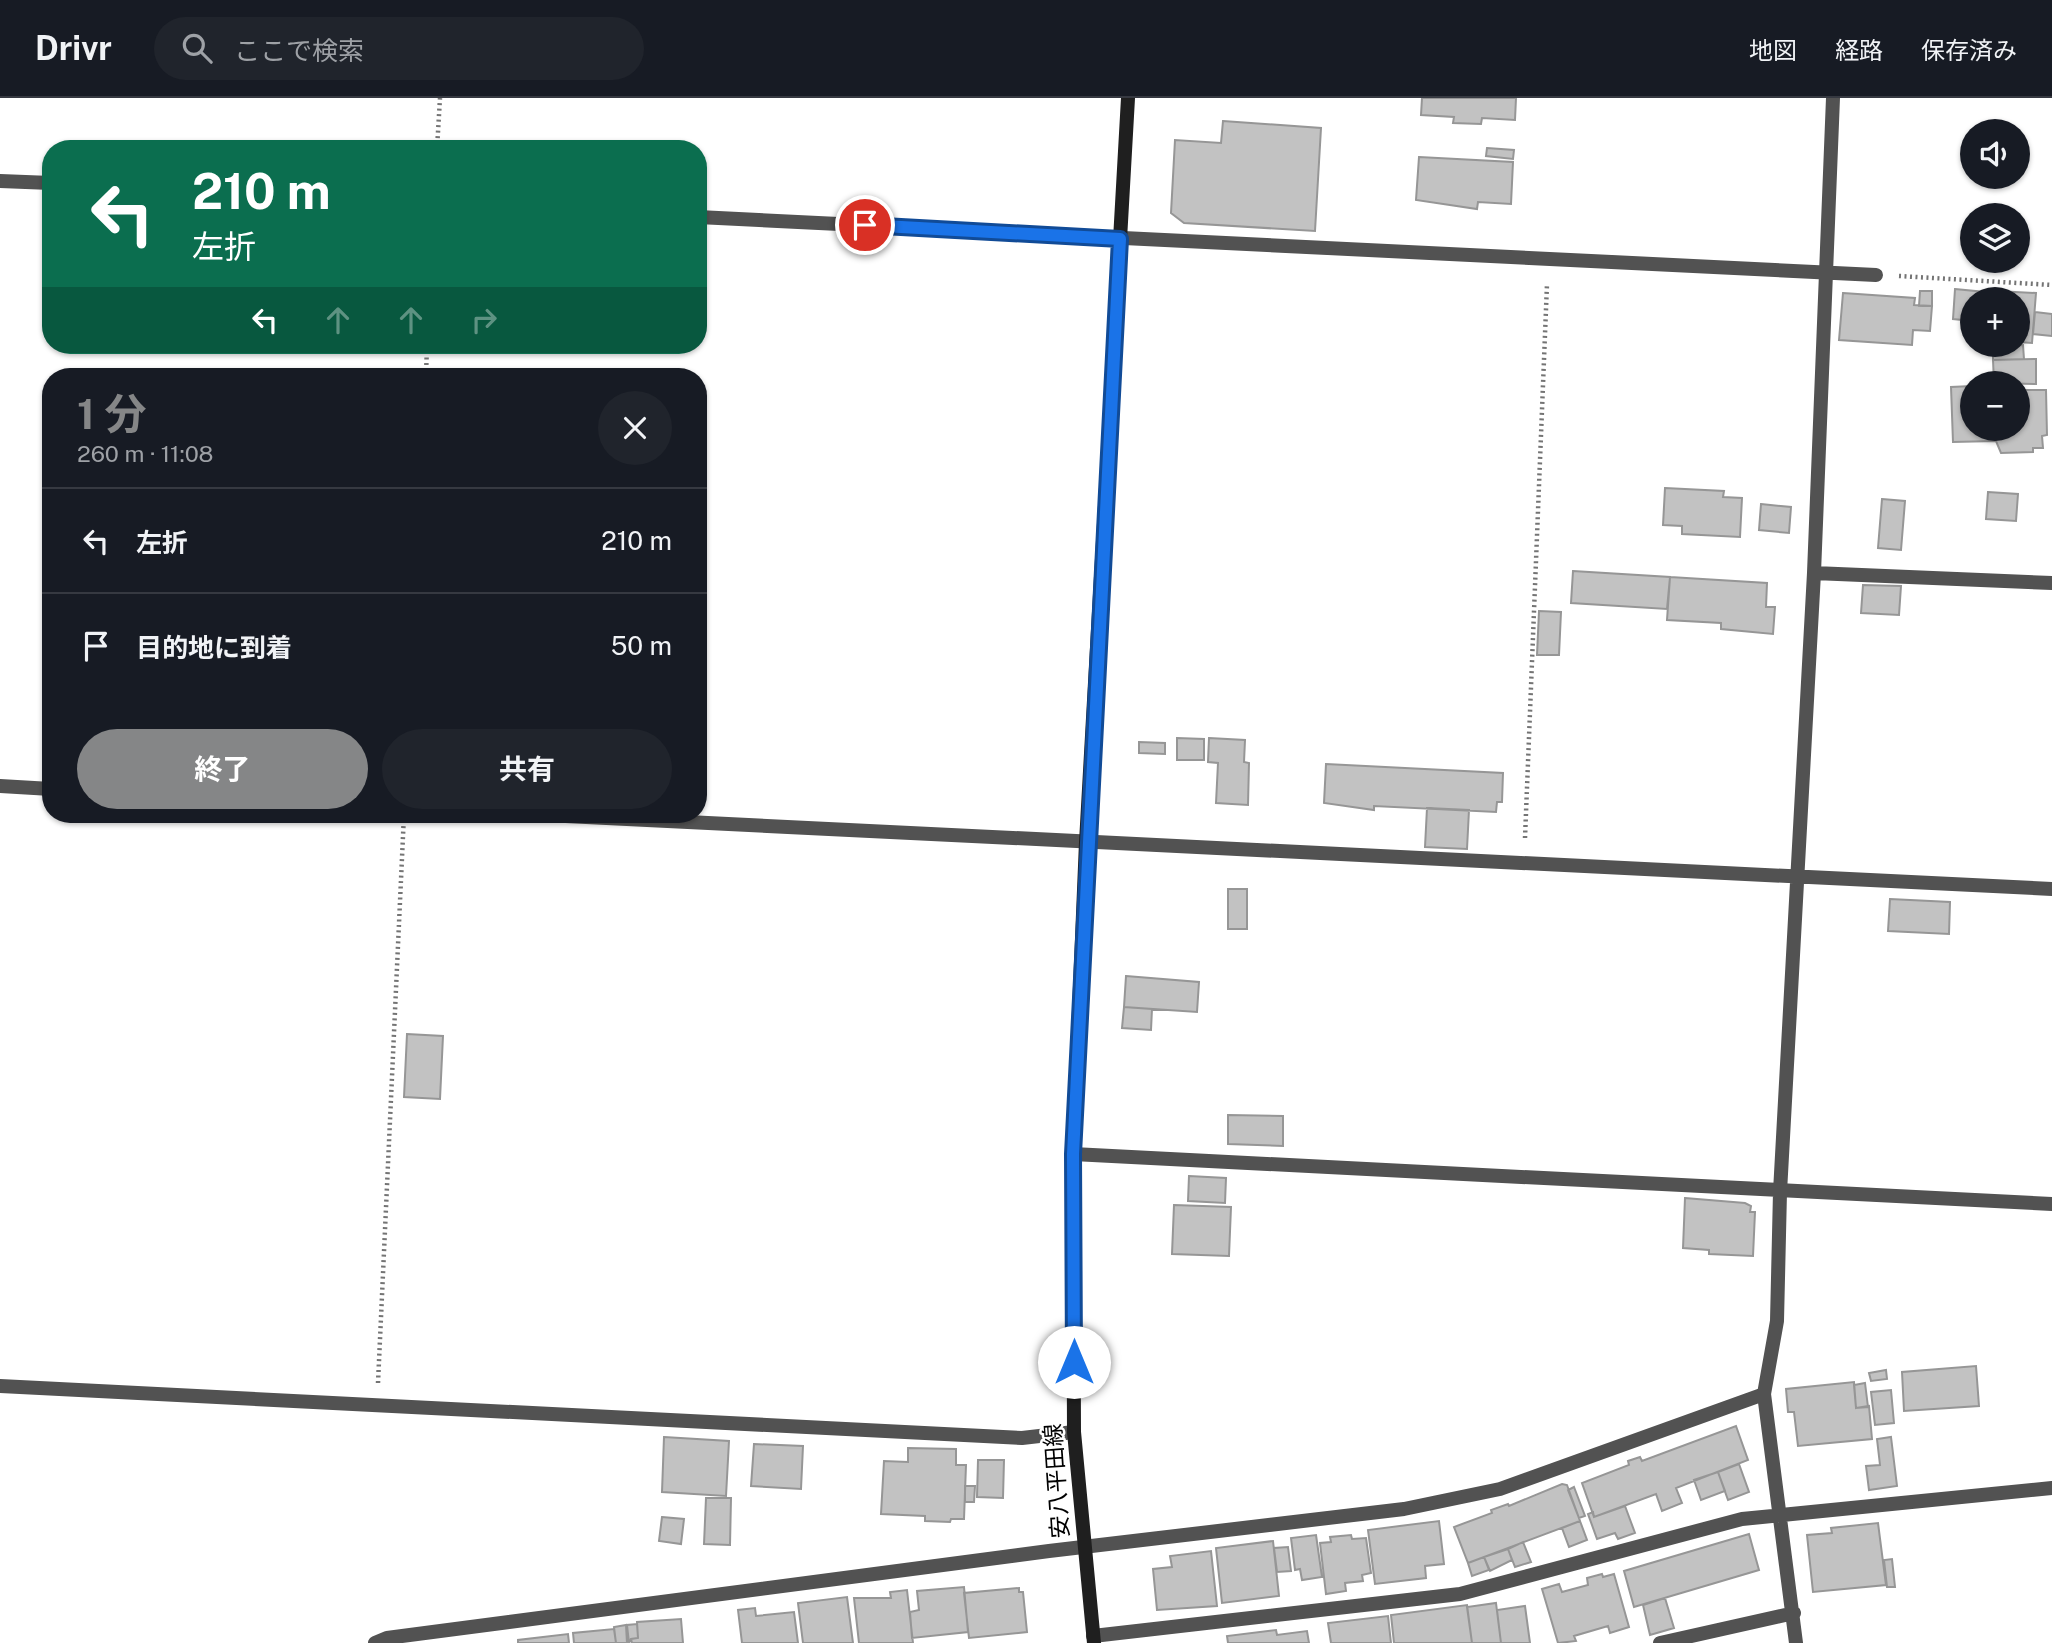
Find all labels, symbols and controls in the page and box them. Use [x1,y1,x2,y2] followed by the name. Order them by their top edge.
[154,17,644,80] search box
[35,29,112,67] text: Drivr
[178,29,216,67] icon: search
[234,35,364,66] text: ここで検索
[1749,36,1797,64] text: 地図
[1835,36,1883,64] text: 経路
[1921,36,2017,64] text: 保存済み
[1960,119,2030,441] map controls
[1960,119,2030,189] button: sound
[192,162,331,220] text: 210 m
[77,168,168,259] icon: left
[835,195,895,255] pin
[1960,203,2030,273] button: layers
[846,206,884,244] icon: arrive
[192,228,256,265] text: 左折
[1960,287,2030,357] button: +
[246,301,284,339] icon: left
[319,301,357,339] icon: ahead
[392,301,430,339] icon: ahead
[465,301,503,339] icon: right
[1960,371,2030,441] button: −
[77,389,146,438] text: 1 分
[598,391,672,465] button: close
[77,440,213,467] text: 260 m · 11:08
[77,522,115,560] icon: left
[601,525,672,556] text: 210 m
[136,527,188,558] text: 左折
[77,627,115,665] icon: arrive
[611,630,672,661] text: 50 m
[136,632,292,663] text: 目的地に到着
[77,729,368,809] button: 終了
[382,729,672,809] button: 共有
[1037,1325,1111,1399] position arrow
[1039,1423,1073,1539] street label: 安八平田線

